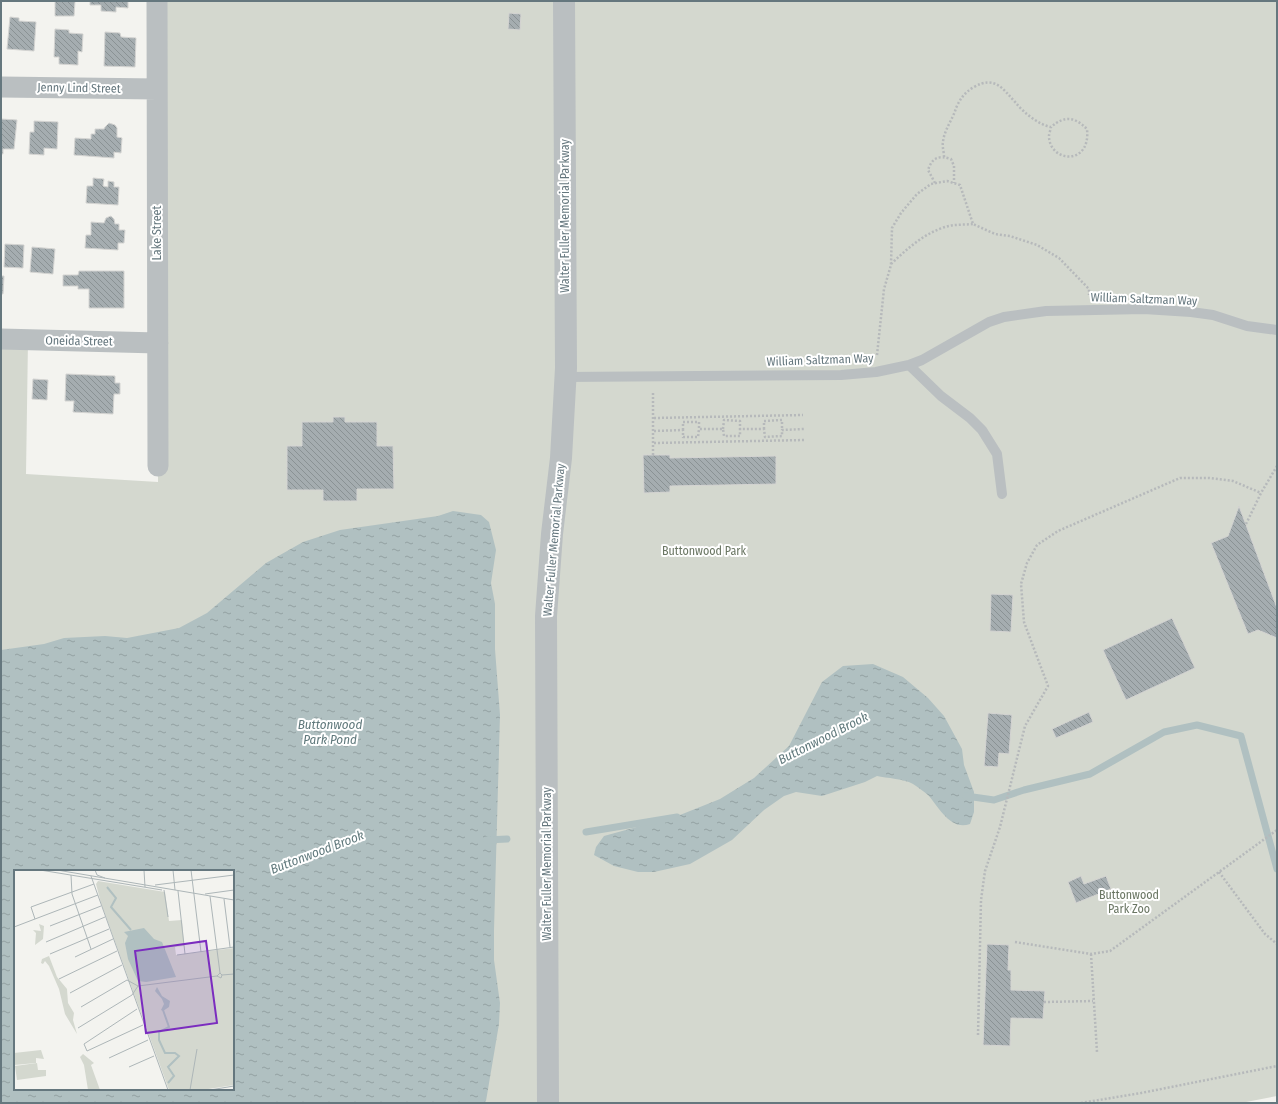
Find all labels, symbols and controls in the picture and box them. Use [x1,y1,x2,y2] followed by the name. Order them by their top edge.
[37,80,121,96] street label: Jenny Lind Street
[558,139,572,293] street label: Walter Fuller Memorial Parkway
[150,206,164,260] street label: Lake Street
[1090,290,1198,308] street label: William Saltzman Way
[45,333,113,349] street label: Oneida Street
[766,351,874,369] street label: William Saltzman Way
[540,462,568,617] street label: Walter Fuller Memorial Parkway
[662,544,746,558] park label: Buttonwood Park
[775,709,871,767] water label: Buttonwood Brook
[298,717,362,747] water label: Buttonwood Park Pond
[540,787,554,941] street label: Walter Fuller Memorial Parkway
[268,827,366,877] water label: Buttonwood Brook
[14,870,234,1090] inset map
[1099,888,1159,916] park label: Buttonwood Park Zoo

